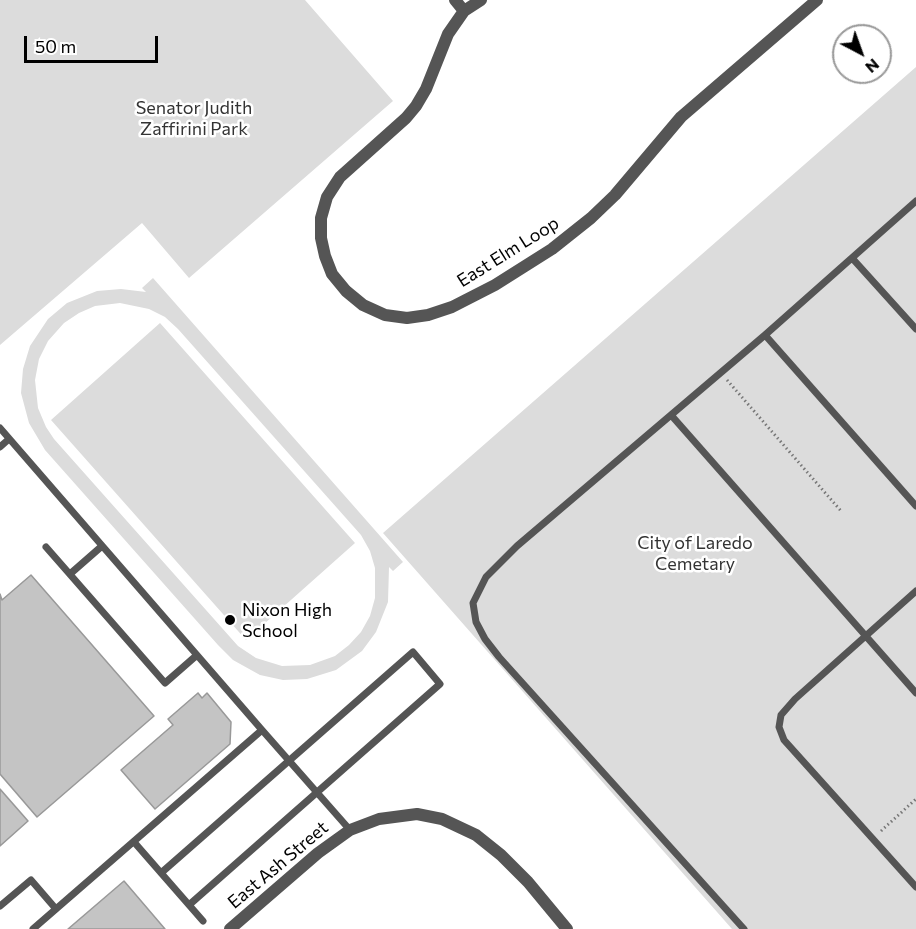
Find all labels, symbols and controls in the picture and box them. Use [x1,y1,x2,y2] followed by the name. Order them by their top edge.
[27,24,160,62] scale bar
[832,24,892,84] north arrow
[35,35,76,57] text: 50 m
[862,55,884,78] text: N
[136,97,252,140] park label: Senator Judith Zaffirini Park
[453,212,563,292] street label: East Elm Loop
[637,532,753,574] park label: City of Laredo Cemetary
[242,599,332,642] place label: Nixon High School
[223,613,237,627] marker: Nixon High School
[223,817,333,913] street label: East Ash Street

